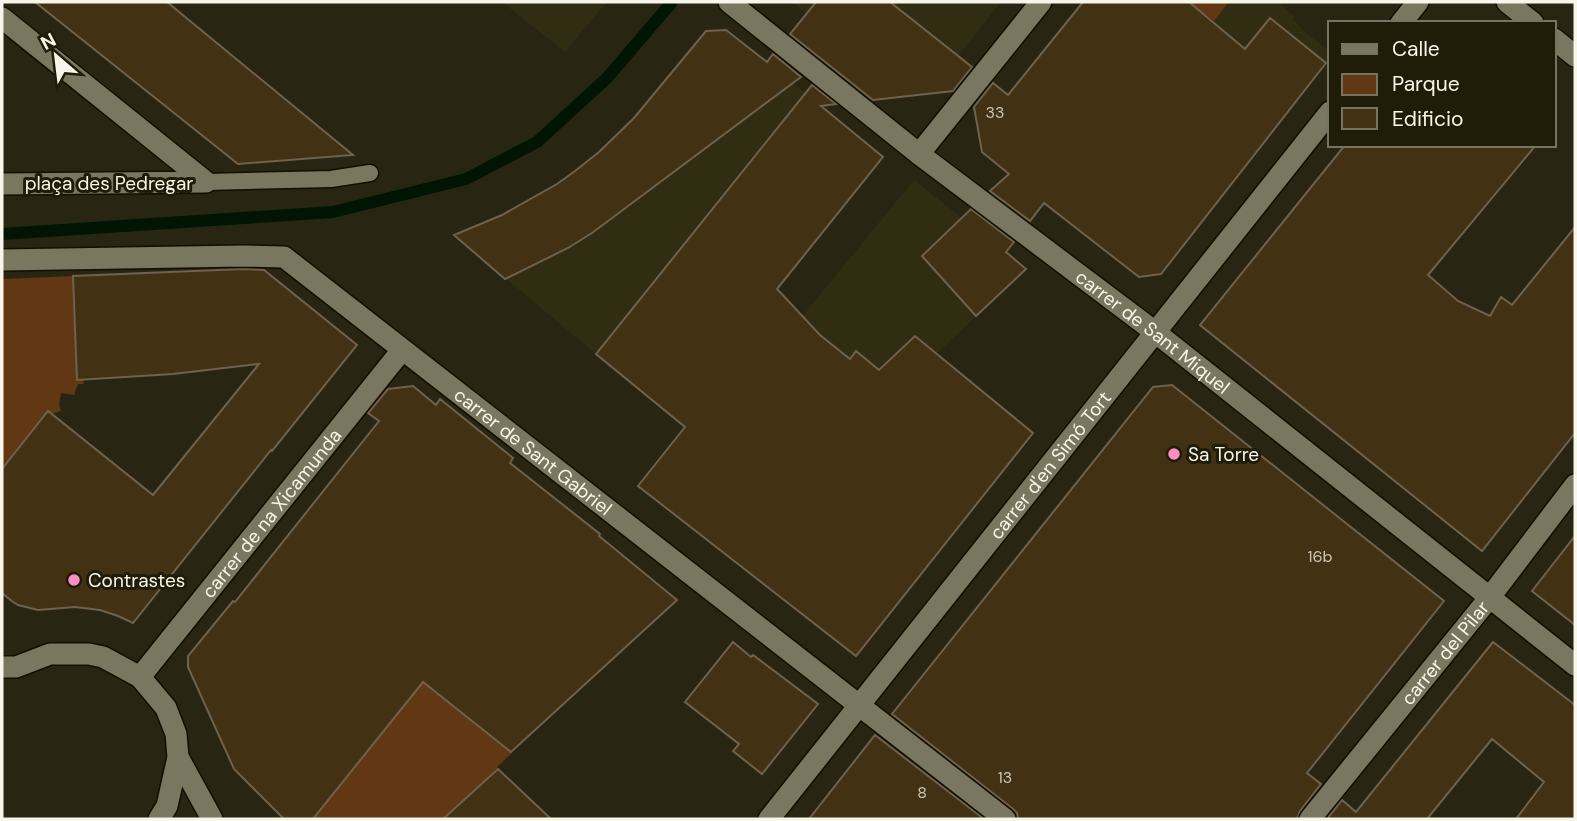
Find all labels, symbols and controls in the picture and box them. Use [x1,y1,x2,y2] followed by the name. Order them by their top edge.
[21,21,91,91] north arrow
[1328,21,1556,147] legend
[36,27,60,56] text: N
[1392,35,1440,63] text: Calle
[1392,70,1460,98] text: Parque
[986,102,1004,123] house number: 33
[1392,105,1463,133] text: Edificio
[25,171,193,196] street label: plaça des Pedregar
[1070,264,1235,400] street label: carrer de Sant Miquel
[449,382,617,521] street label: carrer de Sant Gabriel
[984,386,1117,544] street label: carrer d'en Simó Tort
[196,424,347,603] street label: carrer de na Xicamunda
[1188,442,1259,467] place label: Sa Torre
[1166,446,1182,462] marker: Sa Torre
[1307,546,1333,567] house number: 16b
[88,568,185,593] place label: Contrastes
[66,572,82,588] marker: Contrastes
[1395,596,1495,710] street label: carrer del Pilar
[998,767,1012,788] house number: 13
[917,782,927,803] house number: 8

